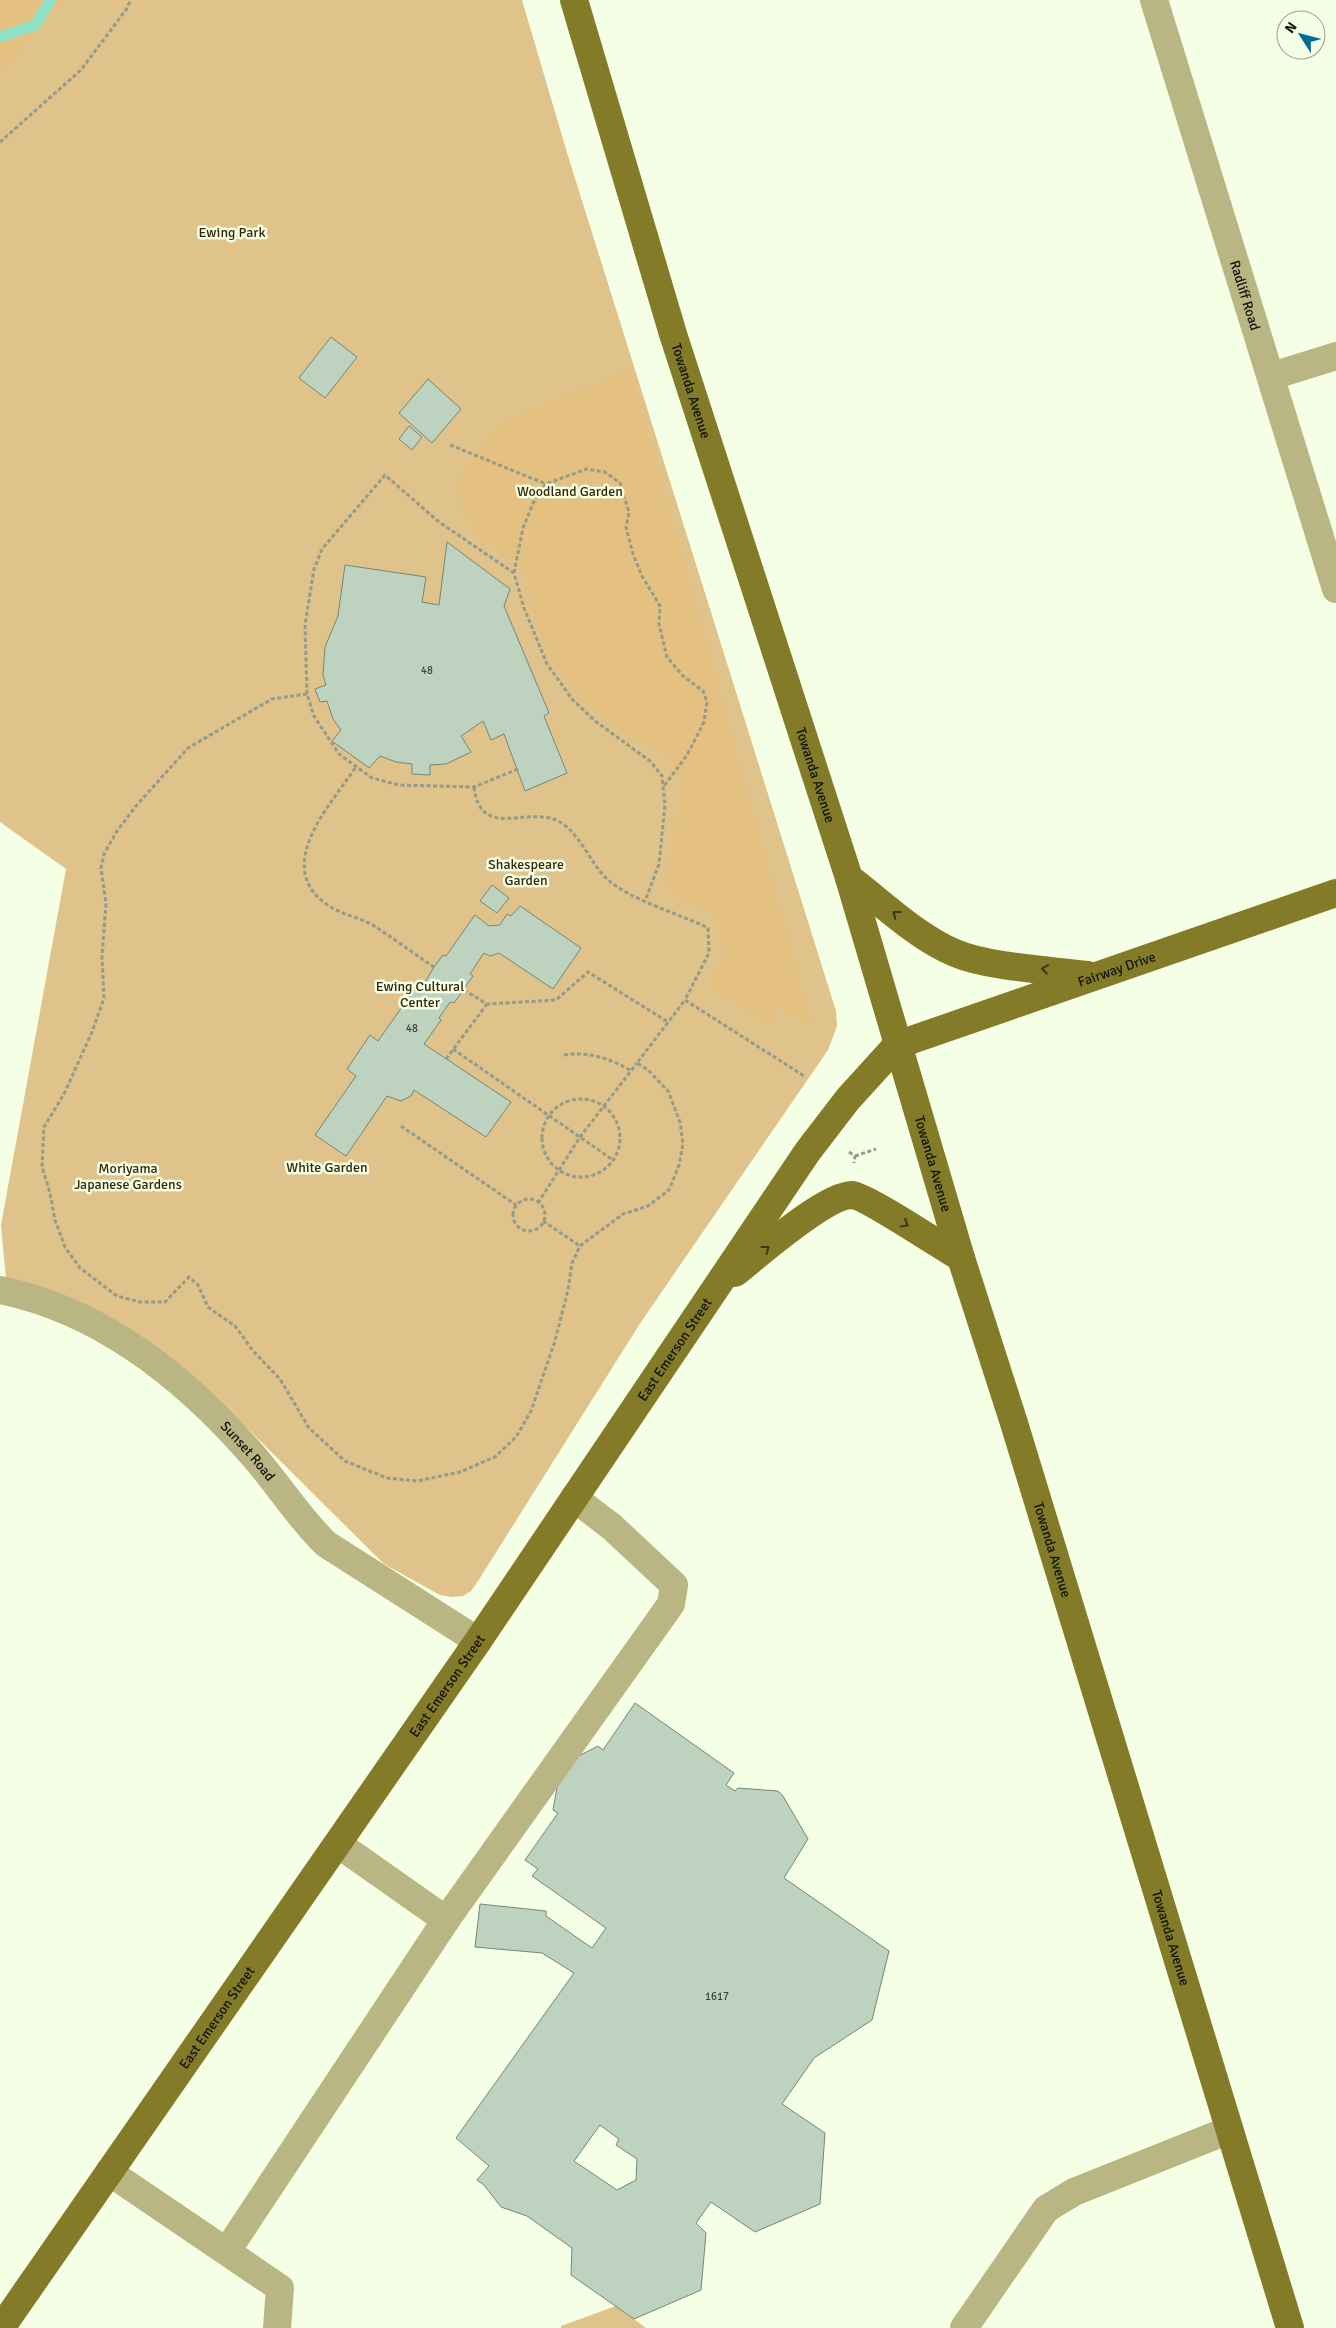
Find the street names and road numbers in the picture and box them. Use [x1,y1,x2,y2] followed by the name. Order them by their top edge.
[1226,258,1264,333] street label: Radliff Road
[668,341,714,441] street label: Towanda Avenue
[792,726,839,825] street label: Towanda Avenue
[1076,948,1158,991] street label: Fairway Drive
[911,1114,955,1214] street label: Towanda Avenue
[634,1295,716,1405] street label: East Emerson Street
[217,1418,279,1485] street label: Sunset Road
[1030,1500,1075,1600] street label: Towanda Avenue
[406,1631,489,1740] street label: East Emerson Street
[1148,1888,1193,1988] street label: Towanda Avenue
[176,1963,259,2072] street label: East Emerson Street

